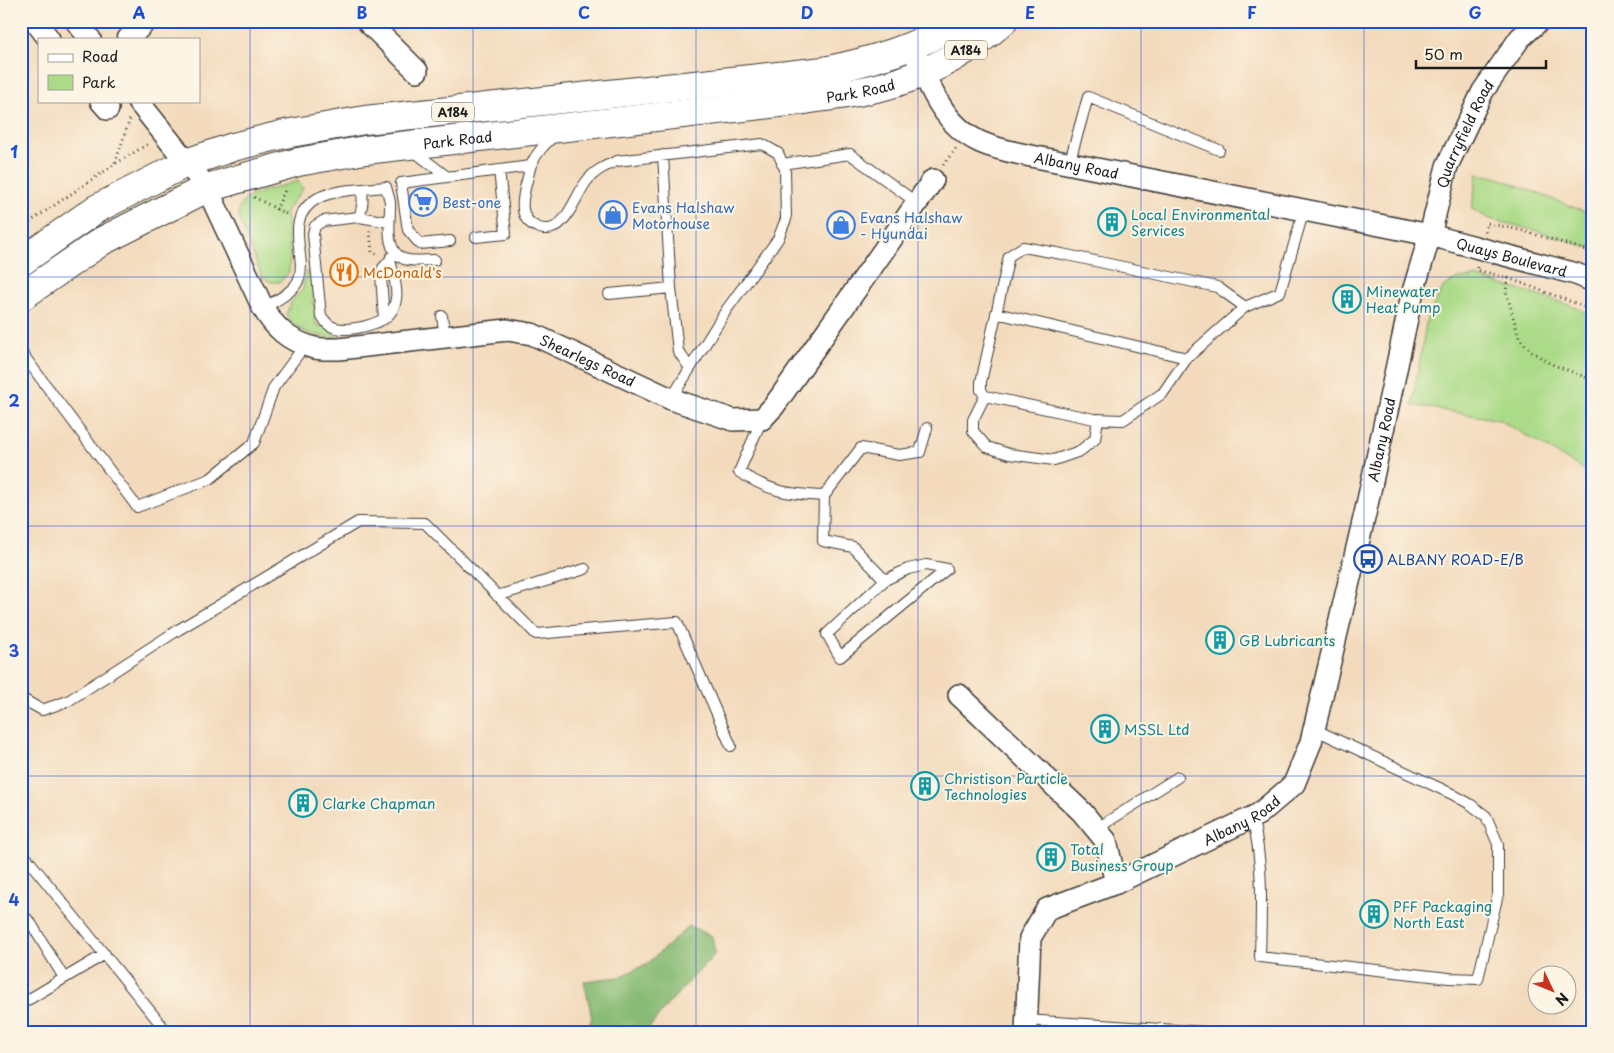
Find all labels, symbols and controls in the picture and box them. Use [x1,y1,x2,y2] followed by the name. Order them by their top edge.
[133,0,146,24] text: A
[357,0,368,24] text: B
[578,0,590,24] text: C
[801,0,813,24] text: D
[1025,0,1035,24] text: E
[1247,0,1257,24] text: F
[1468,0,1482,24] text: G
[38,38,200,102] legend
[1416,38,1546,70] scale bar
[945,40,987,60] road number: A184
[1424,42,1463,65] text: 50 m
[82,44,118,67] text: Road
[82,70,116,93] text: Park
[825,73,897,107] street label: Park Road
[1432,75,1498,190] street label: Quarryfield Road
[432,102,474,121] road number: A184
[422,125,493,154] street label: Park Road
[10,139,18,163] text: 1
[1032,146,1121,184] street label: Albany Road
[408,187,438,217] supermarket icon: Best-one
[442,192,502,213] place label: Best-one
[632,197,735,234] place label: Evans Halshaw Motorhouse
[598,200,628,230] shop icon: Evans Halshaw Motorhouse
[1131,204,1270,241] place label: Local Environmental Services
[860,207,963,244] place label: Evans Halshaw - Hyundai
[1097,207,1127,237] building icon: Local Environmental Services
[826,210,856,240] shop icon: Evans Halshaw - Hyundai
[1454,232,1570,282] street label: Quays Boulevard
[329,257,359,287] restaurant icon: McDonald's
[363,262,442,283] place label: McDonald's
[1366,281,1441,318] place label: Minewater Heat Pump
[1332,284,1362,314] building icon: Minewater Heat Pump
[537,329,639,391] street label: Shearlegs Road
[8,388,20,412] text: 2
[1362,396,1400,484] street label: Albany Road
[1353,544,1383,574] bus stop icon: ALBANY ROAD-E/B
[1387,549,1524,570] place label: ALBANY ROAD-E/B
[1205,625,1235,655] building icon: GB Lubricants
[1239,630,1336,651] place label: GB Lubricants
[9,638,19,662] text: 3
[1090,714,1120,744] building icon: MSSL Ltd
[1124,719,1190,740] place label: MSSL Ltd
[944,768,1068,805] place label: Christison Particle Technologies
[910,771,940,801] building icon: Christison Particle Technologies
[288,788,318,818] building icon: Clarke Chapman
[1199,790,1285,850] street label: Albany Road
[322,793,435,814] place label: Clarke Chapman
[1070,839,1174,876] place label: Total Business Group
[1036,842,1066,872] building icon: Total Business Group
[9,887,20,911] text: 4
[1393,896,1492,933] place label: PFF Packaging North East
[1359,899,1389,929] building icon: PFF Packaging North East
[1526,966,1576,1016] north arrow
[1550,988,1573,1010] text: N

